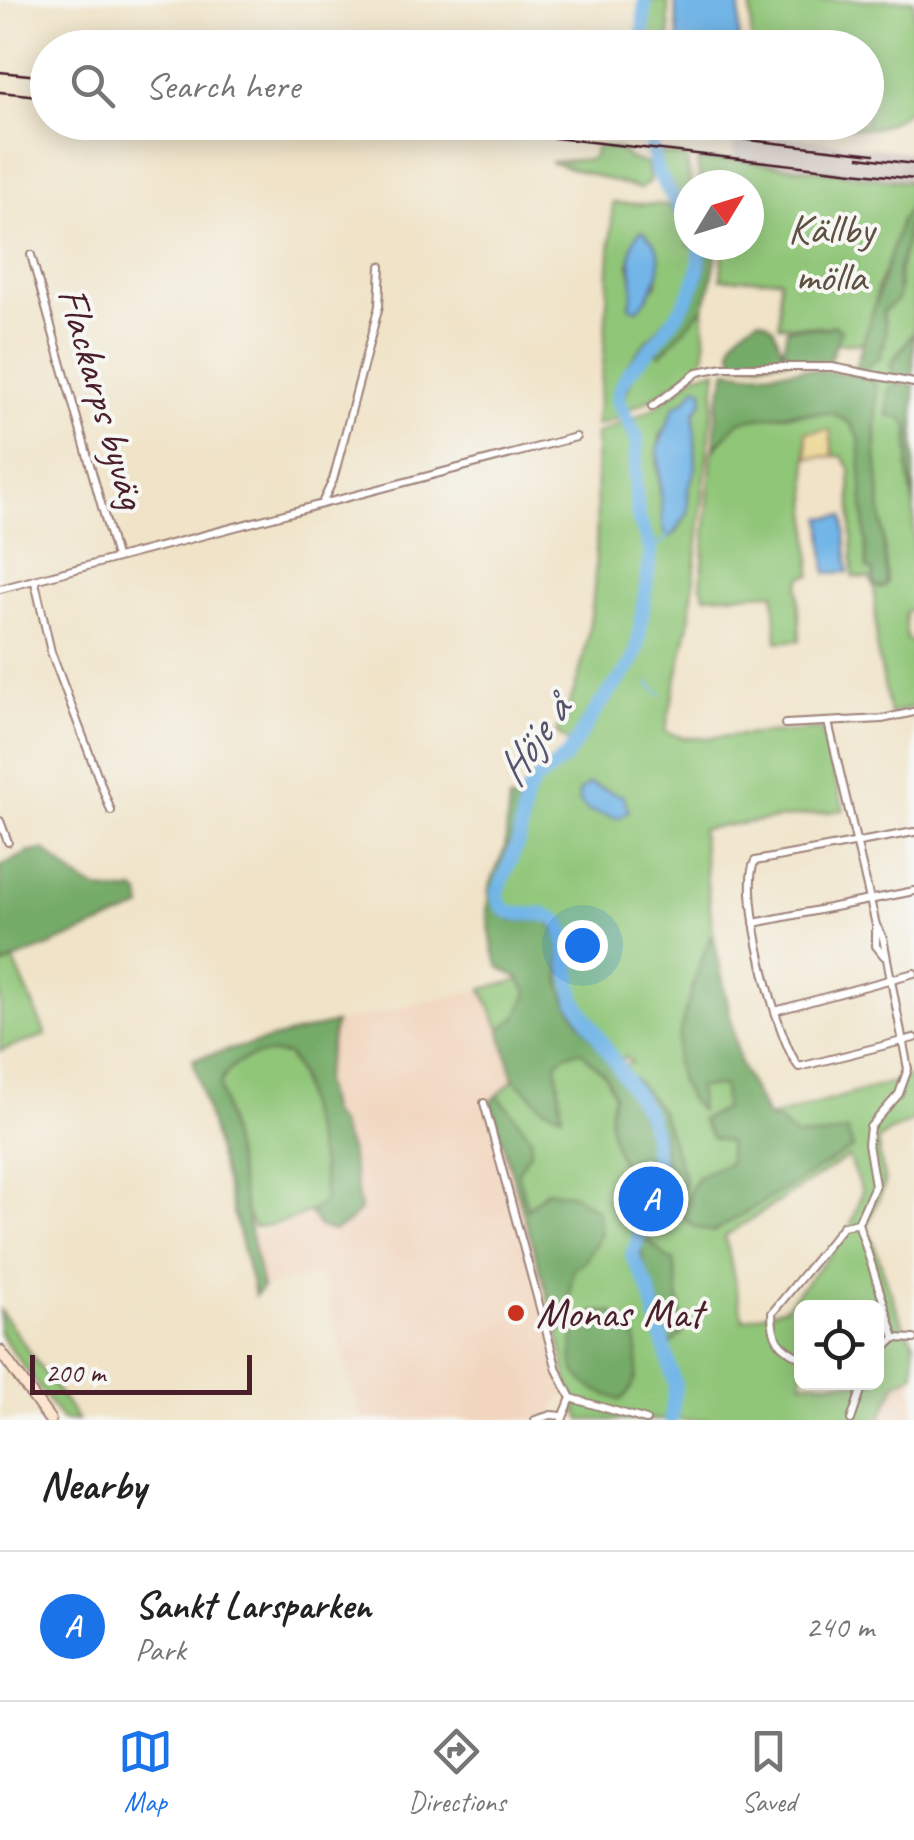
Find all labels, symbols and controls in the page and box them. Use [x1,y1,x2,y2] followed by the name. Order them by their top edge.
[30,30,884,140] search box
[65,58,120,113] icon: search
[145,62,300,109] text: Search here
[674,170,764,260] north arrow
[788,203,878,304] park label: Källby mölla
[45,281,159,517] street label: Flackarps byväg
[482,678,589,796] water label: Höje å
[557,920,608,971] your location
[618,1162,684,1236] pin: A
[536,1287,708,1340] place label: Monas Mat
[794,1300,884,1390] map controls
[794,1300,884,1390] button: locate
[505,1302,527,1324] marker: Monas Mat
[30,1350,252,1394] scale bar
[45,1355,105,1390] text: 200 m
[40,1459,146,1512] text: Nearby
[135,1582,371,1629] text: Sankt Larsparken
[64,1606,81,1647] text: A
[805,1606,874,1647] text: 240 m
[135,1629,186,1670] text: Park
[118,1724,173,1819] tab: Map
[408,1724,506,1819] tab: Directions
[741,1724,796,1819] tab: Saved

